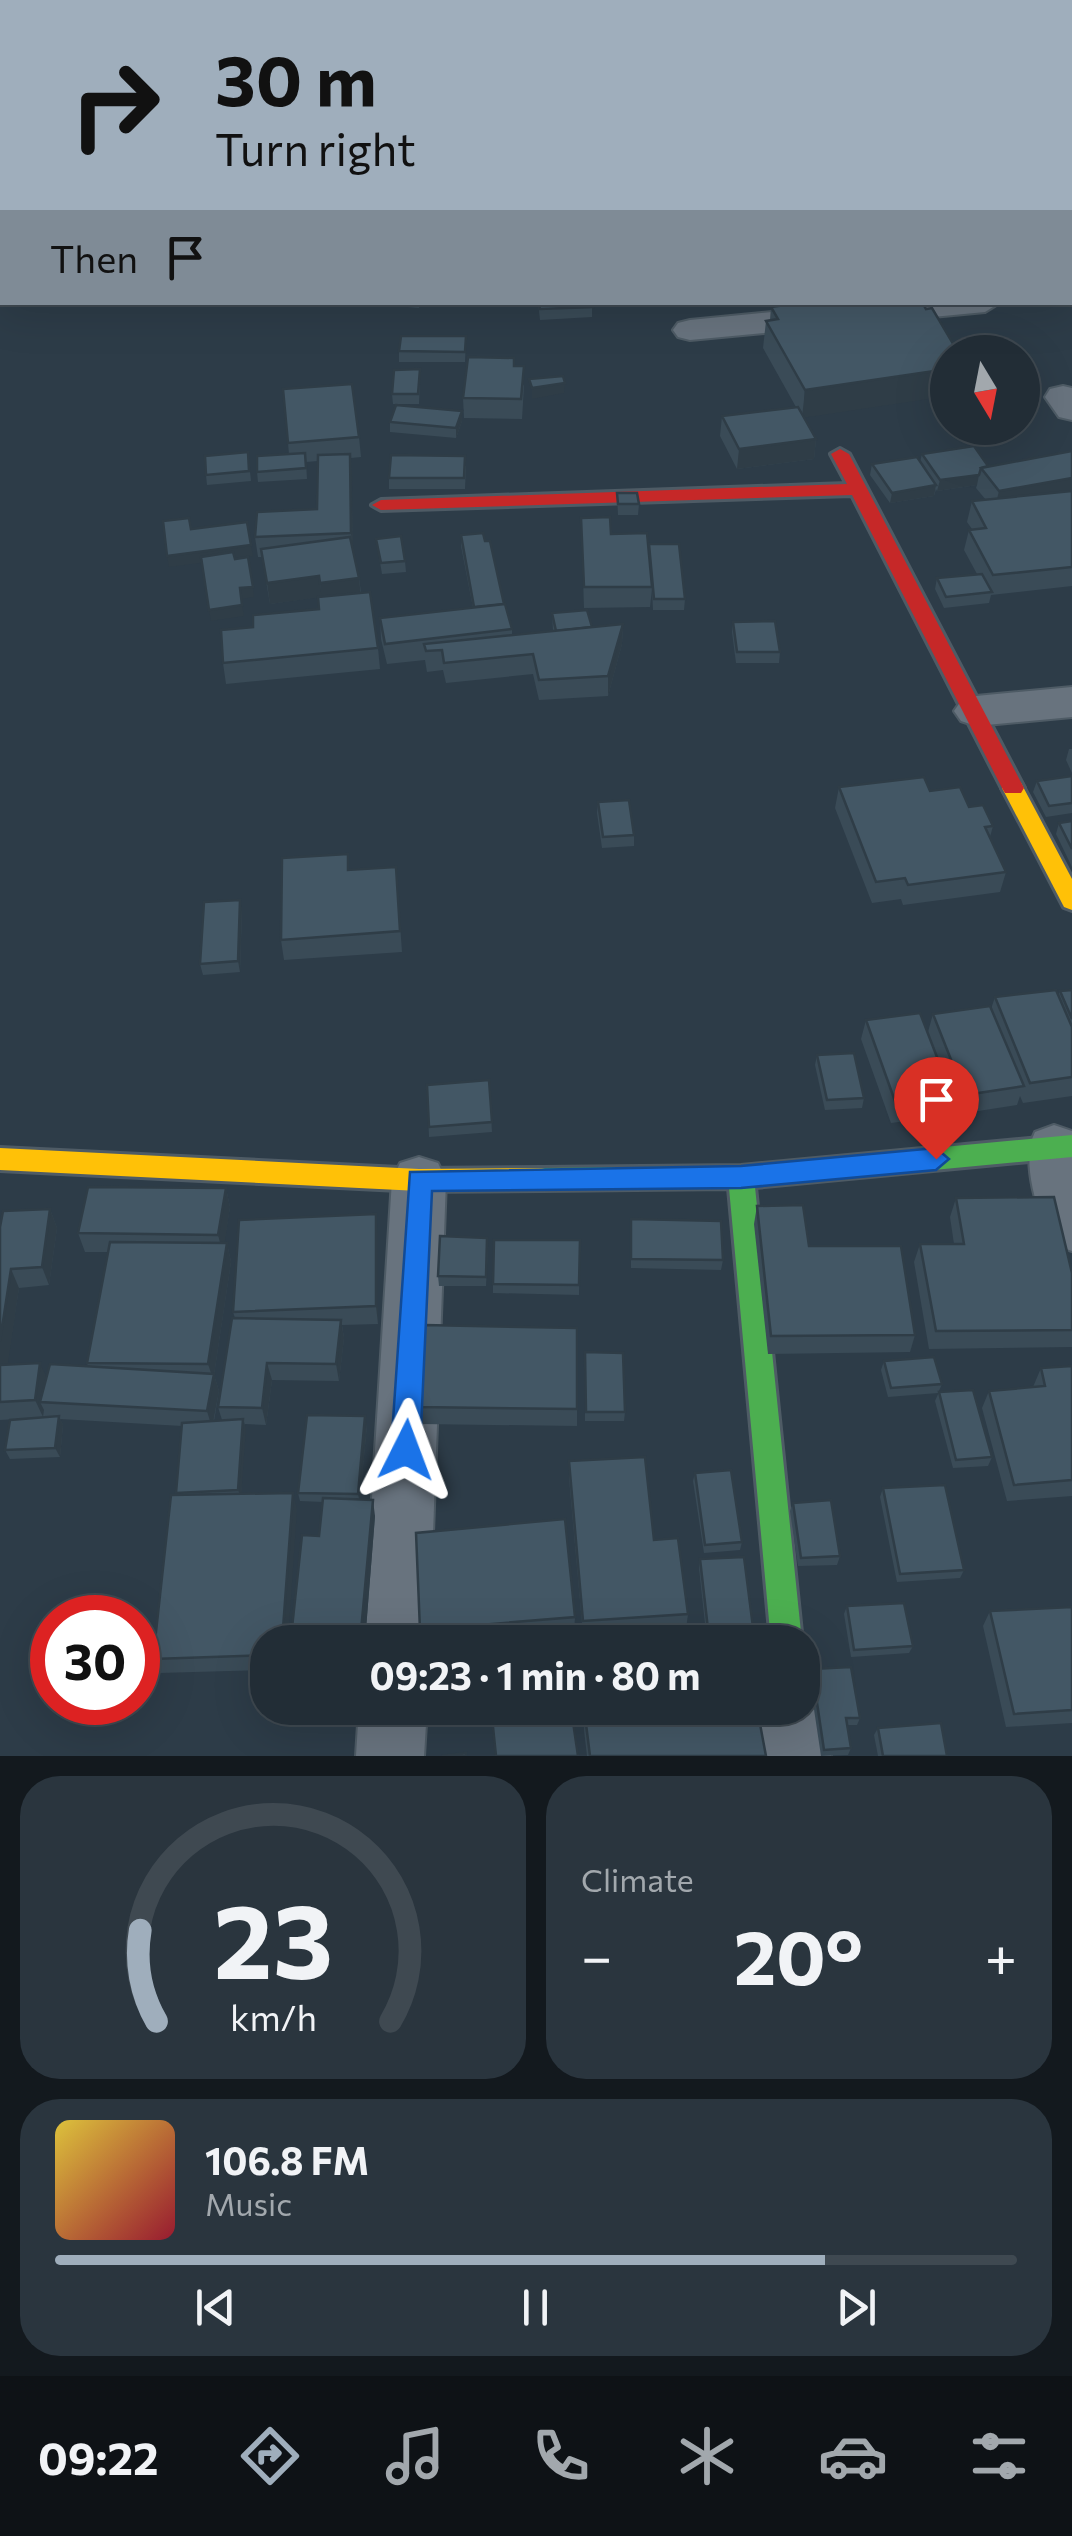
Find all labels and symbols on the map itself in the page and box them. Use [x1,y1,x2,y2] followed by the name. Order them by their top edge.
[930,335,1040,445] north arrow
[894,1057,979,1160] pin
[354,1398,458,1502] position arrow
[30,1595,160,1725] speed limit sign: 30

